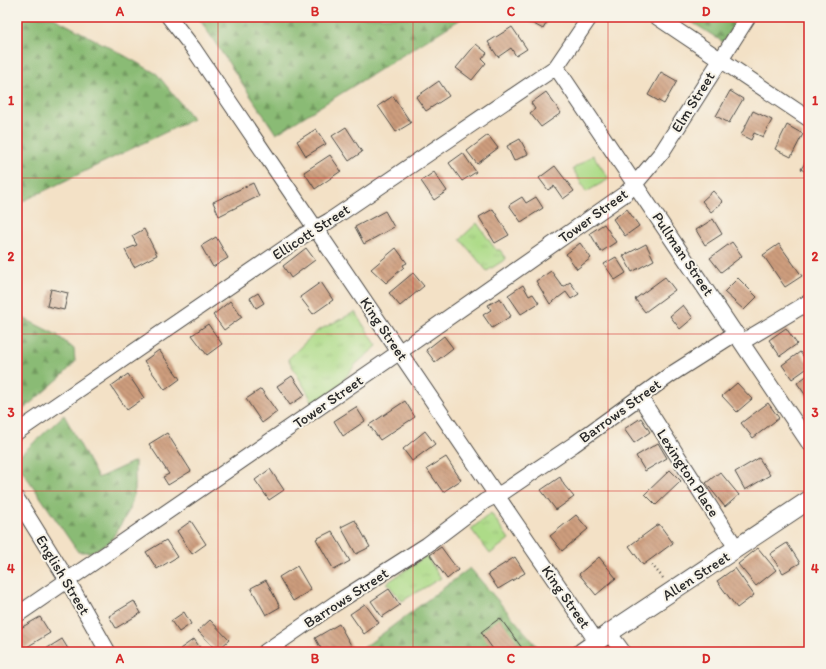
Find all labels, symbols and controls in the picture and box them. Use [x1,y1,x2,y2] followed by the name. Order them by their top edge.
[115,4,125,19] text: A
[311,4,320,19] text: B
[507,4,516,19] text: C
[702,4,711,19] text: D
[667,68,719,136] street label: Elm Street
[8,93,14,108] text: 1
[812,93,818,108] text: 1
[555,185,631,247] street label: Tower Street
[269,200,354,264] street label: Ellicott Street
[648,209,718,300] street label: Pullman Street
[8,249,15,264] text: 2
[812,249,819,264] text: 2
[356,294,412,365] street label: King Street
[290,371,367,433] street label: Tower Street
[576,375,665,447] street label: Barrows Street
[7,405,15,420] text: 3
[811,405,819,420] text: 3
[653,426,723,520] street label: Lexington Place
[32,532,94,619] street label: English Street
[659,547,733,604] street label: Allen Street
[7,561,15,576] text: 4
[811,561,819,576] text: 4
[538,562,594,632] street label: King Street
[300,564,392,632] street label: Barrows Street
[115,651,125,666] text: A
[311,651,320,666] text: B
[507,651,516,666] text: C
[702,651,711,666] text: D

